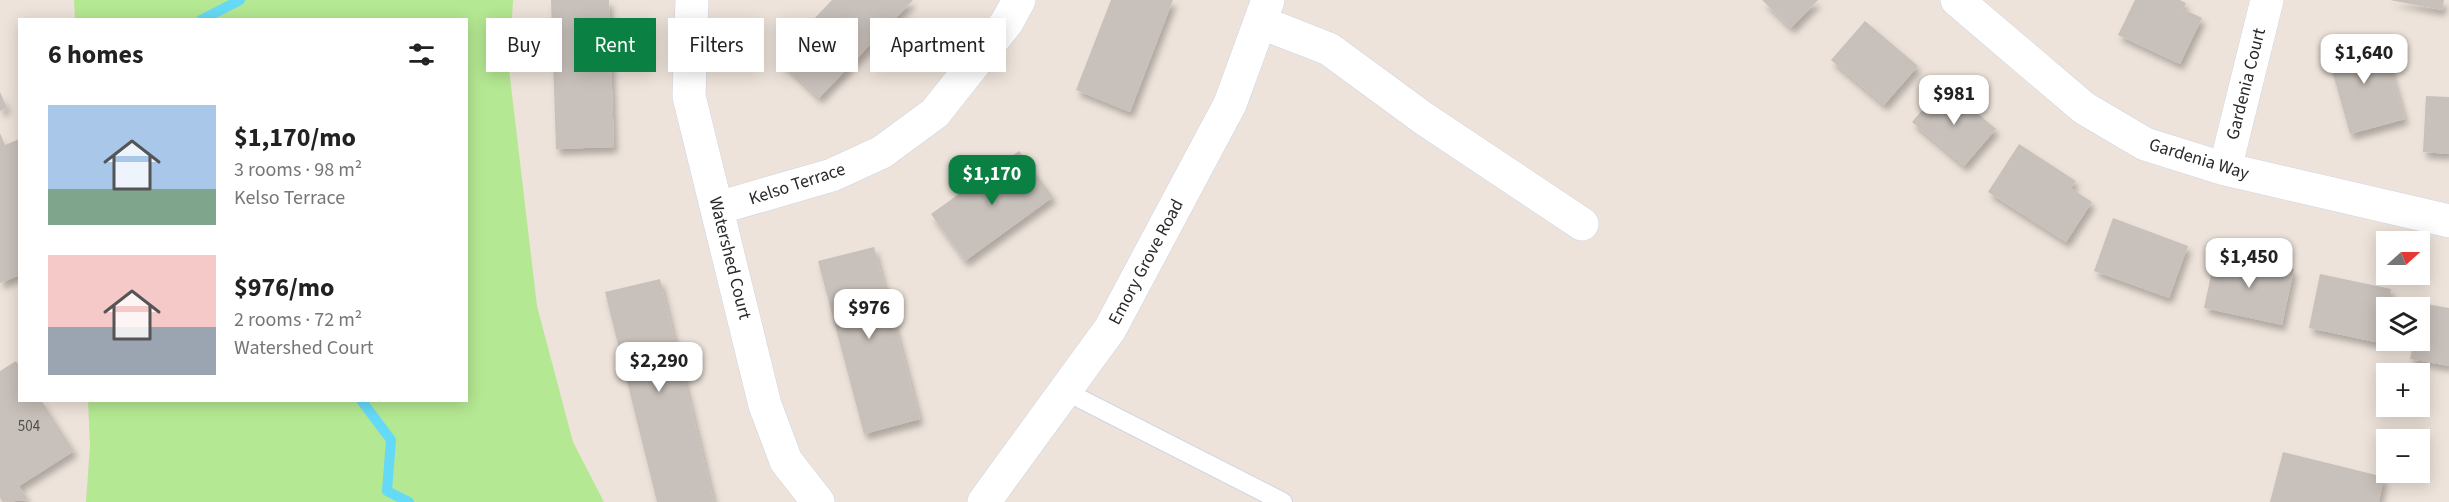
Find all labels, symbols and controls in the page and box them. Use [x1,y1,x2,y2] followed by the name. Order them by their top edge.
[486,18,562,72] chip: Buy
[574,18,656,72] chip: Rent
[668,18,764,72] chip: Filters
[776,18,858,72] chip: New
[870,18,1006,72] chip: Apartment
[2220,26,2272,142] street label: Gardenia Court
[2315,34,2413,85] pin: $1,640
[48,36,143,73] text: 6 homes
[405,38,438,71] icon: filters
[2335,39,2393,67] text: $1,640
[1918,75,1990,126] pin: $981
[1933,80,1975,108] text: $981
[234,119,356,156] text: $1,170/mo
[96,129,168,201] icon: home
[2146,132,2253,186] street label: Gardenia Way
[943,155,1041,206] pin: $1,170
[234,156,362,184] text: 3 rooms · 98 m²
[746,157,848,211] street label: Kelso Terrace
[963,160,1021,188] text: $1,170
[234,184,345,212] text: Kelso Terrace
[703,194,757,322] street label: Watershed Court
[1102,195,1190,329] street label: Emory Grove Road
[2376,231,2430,285] north arrow
[2376,231,2430,483] map controls
[2200,238,2298,289] pin: $1,450
[2220,243,2278,271] text: $1,450
[234,269,334,306] text: $976/mo
[96,279,168,351] icon: home
[833,289,905,340] pin: $976
[848,294,890,322] text: $976
[2376,297,2430,351] button: layers
[234,306,362,334] text: 2 rooms · 72 m²
[234,334,374,362] text: Watershed Court
[610,342,708,393] pin: $2,290
[630,347,688,375] text: $2,290
[2376,363,2430,417] button: +
[18,416,41,437] house number: 504
[2376,429,2430,483] button: −

